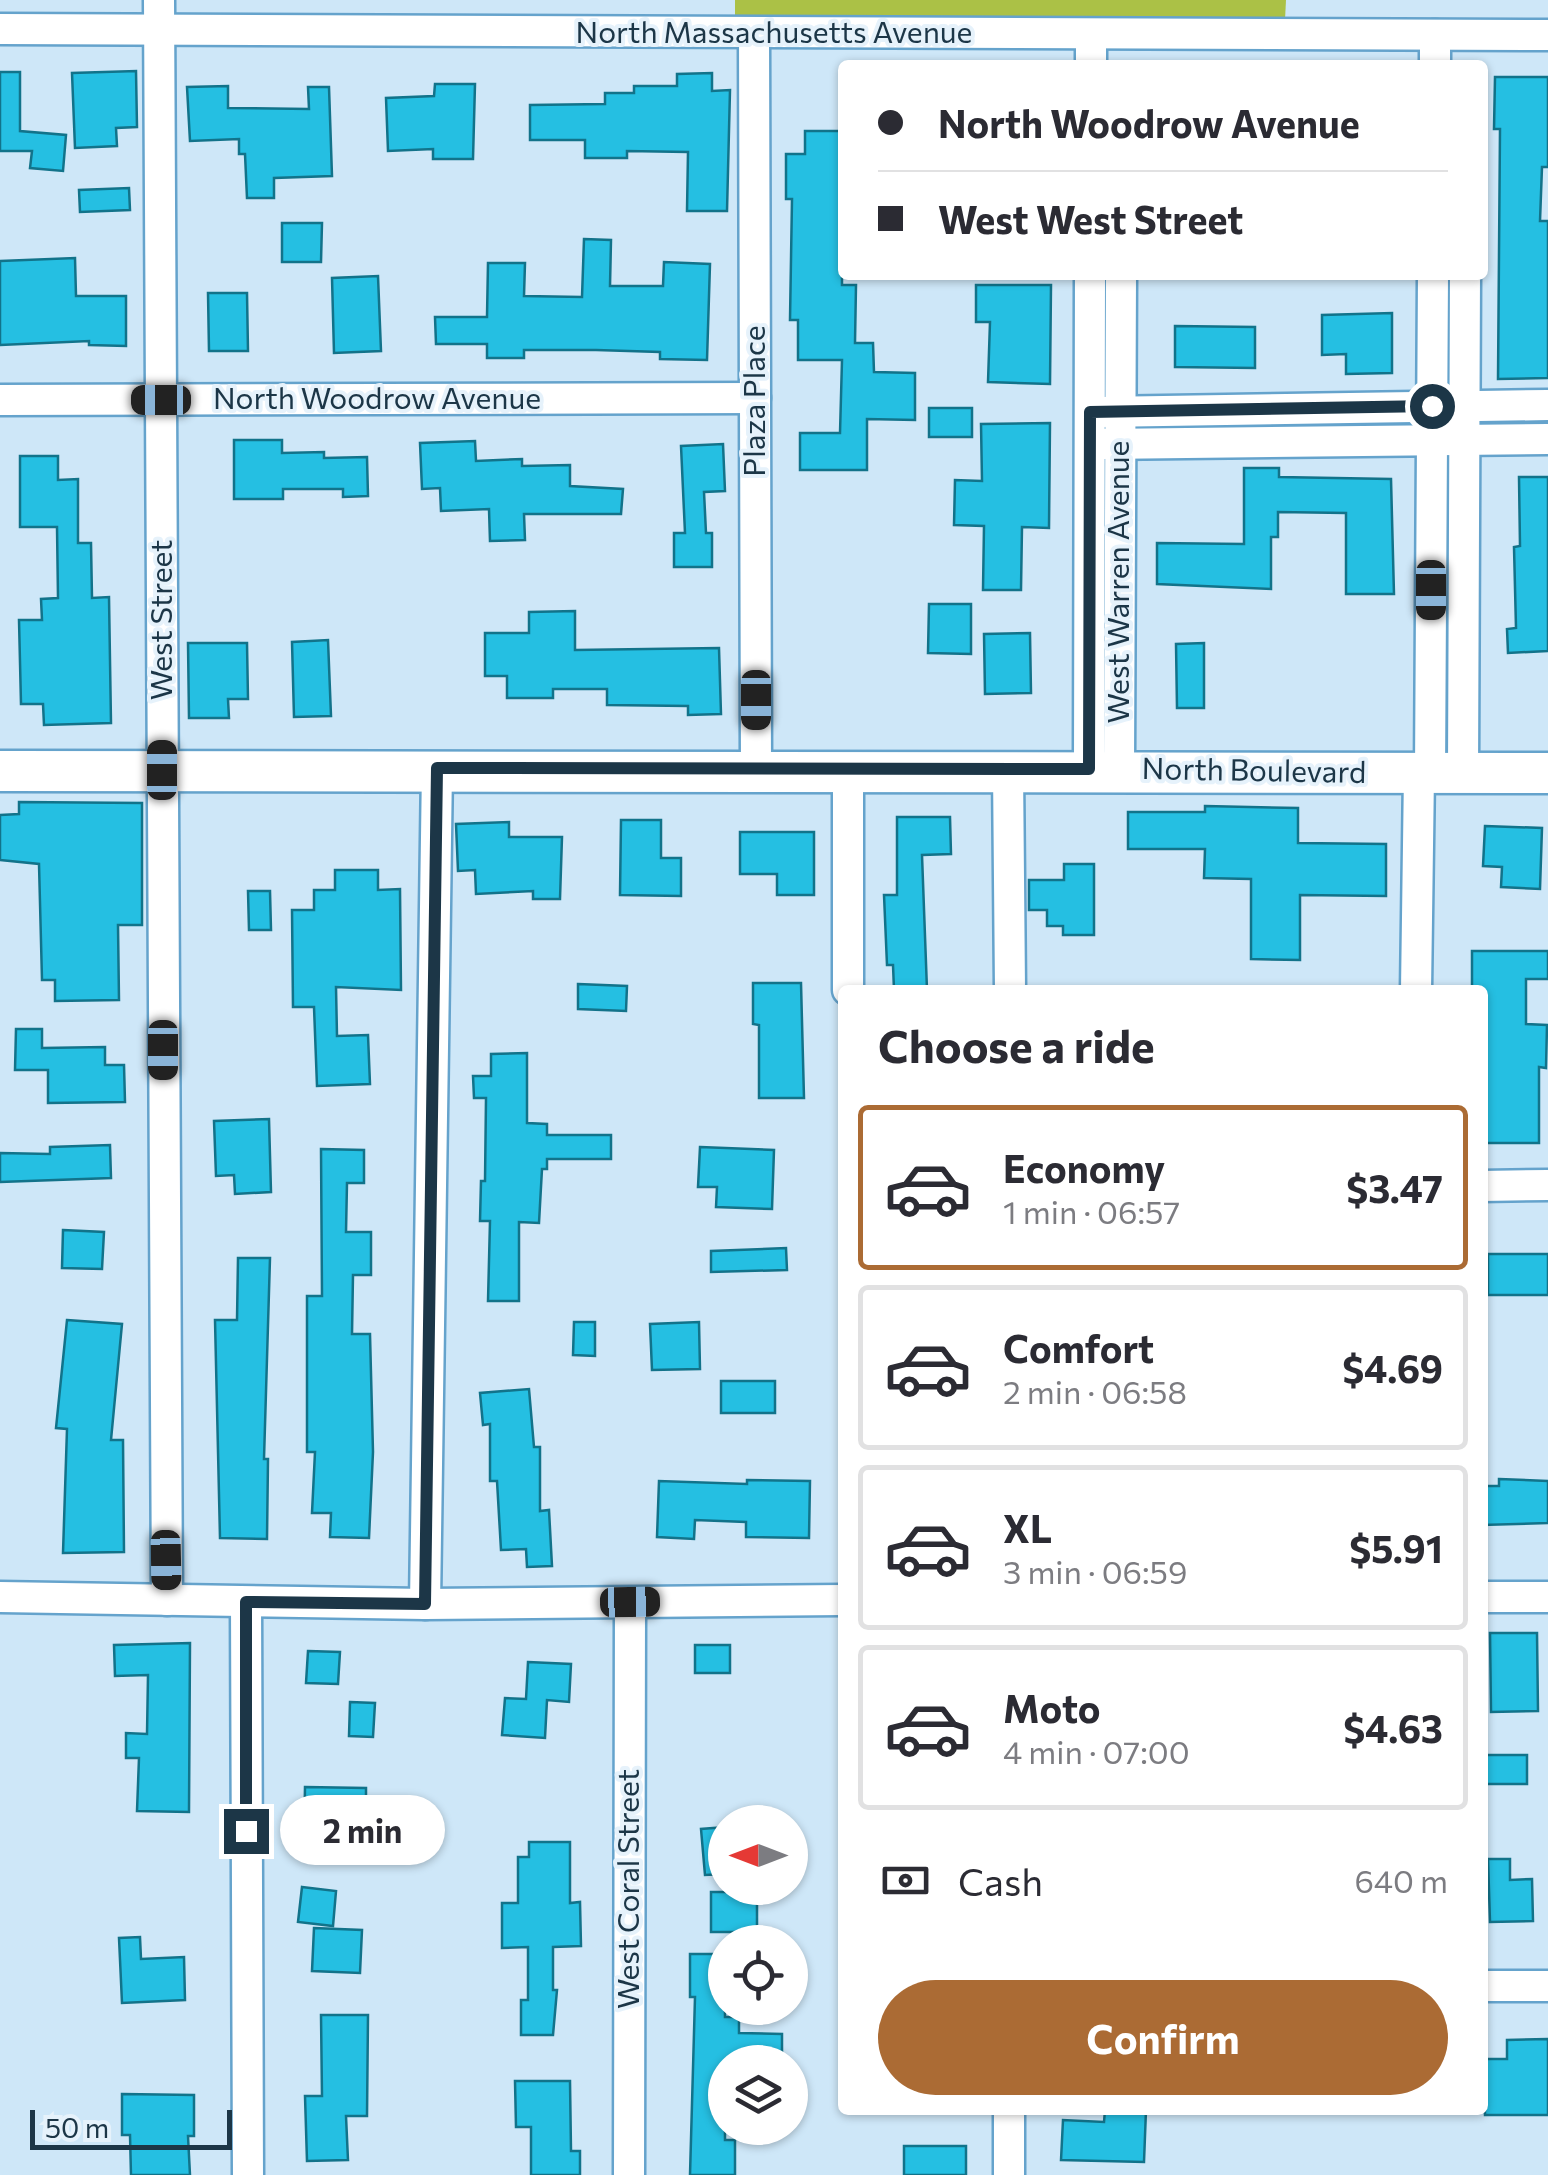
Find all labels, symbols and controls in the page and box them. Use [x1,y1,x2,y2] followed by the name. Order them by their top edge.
[576,12,972,49] street label: North Massachusetts Avenue
[938,99,1360,146] text: North Woodrow Avenue
[938,195,1243,242] text: West West Street
[734,325,771,477] street label: Plaza Place
[213,378,541,415] street label: North Woodrow Avenue
[1410,384,1455,429] route start
[131,385,191,415] car
[1098,441,1135,723] street label: West Warren Avenue
[141,540,178,700] street label: West Street
[1416,560,1446,620] car
[741,670,771,730] car
[147,740,177,800] car
[1142,748,1367,789] street label: North Boulevard
[878,1017,1155,1072] text: Choose a ride
[148,1020,178,1080] car
[883,1143,973,1233] icon: car
[1003,1144,1165,1191] text: Economy
[1346,1164,1443,1211] text: $3.47
[1003,1191,1180,1231] text: 1 min · 06:57
[883,1323,973,1413] icon: car
[1003,1324,1154,1371] text: Comfort
[1342,1344,1443,1391] text: $4.69
[1003,1371,1187,1411] text: 2 min · 06:58
[883,1503,973,1593] icon: car
[1003,1504,1052,1551] text: XL
[1349,1524,1443,1571] text: $5.91
[150,1530,182,1590] car
[1003,1551,1187,1591] text: 3 min · 06:59
[600,1586,660,1618] car
[883,1683,973,1773] icon: car
[1003,1684,1101,1731] text: Moto
[1343,1704,1443,1751] text: $4.63
[1003,1731,1190,1771] text: 4 min · 07:00
[608,1769,645,2009] street label: West Coral Street
[281,1796,446,1866] callout: 2 min
[708,1805,808,1905] north arrow
[708,1805,808,2145] map controls
[224,1809,269,1854] route end
[323,1810,402,1850] text: 2 min
[878,1853,933,1908] icon: cash
[958,1857,1043,1904] text: Cash
[1354,1860,1448,1900] text: 640 m
[708,1925,808,2025] button: locate
[878,1980,1448,2095] button: Confirm
[708,2045,808,2145] button: layers
[30,2105,232,2150] scale bar
[45,2110,109,2144] text: 50 m

